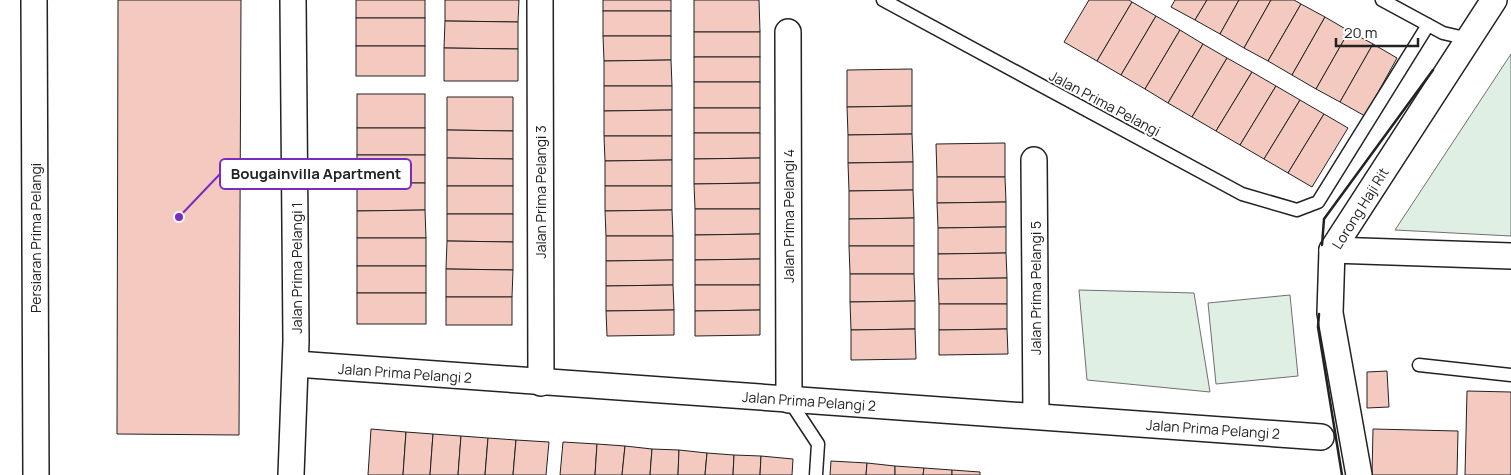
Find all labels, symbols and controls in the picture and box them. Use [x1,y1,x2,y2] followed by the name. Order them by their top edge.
[1336,15,1418,47] scale bar
[1344,22,1377,43] text: 20 m
[1046,66,1164,140] street label: Jalan Prima Pelangi
[531,125,550,259] street label: Jalan Prima Pelangi 3
[779,149,798,283] street label: Jalan Prima Pelangi 4
[220,159,411,189] callout: Bougainvilla Apartment
[26,163,45,313] street label: Persiaran Prima Pelangi
[231,163,401,184] text: Bougainvilla Apartment
[1327,163,1393,252] street label: Lorong Haji Rit
[287,202,306,334] street label: Jalan Prima Pelangi 1
[1026,221,1045,355] street label: Jalan Prima Pelangi 5
[338,359,472,387] street label: Jalan Prima Pelangi 2
[742,387,876,415] street label: Jalan Prima Pelangi 2
[1146,415,1280,443] street label: Jalan Prima Pelangi 2

